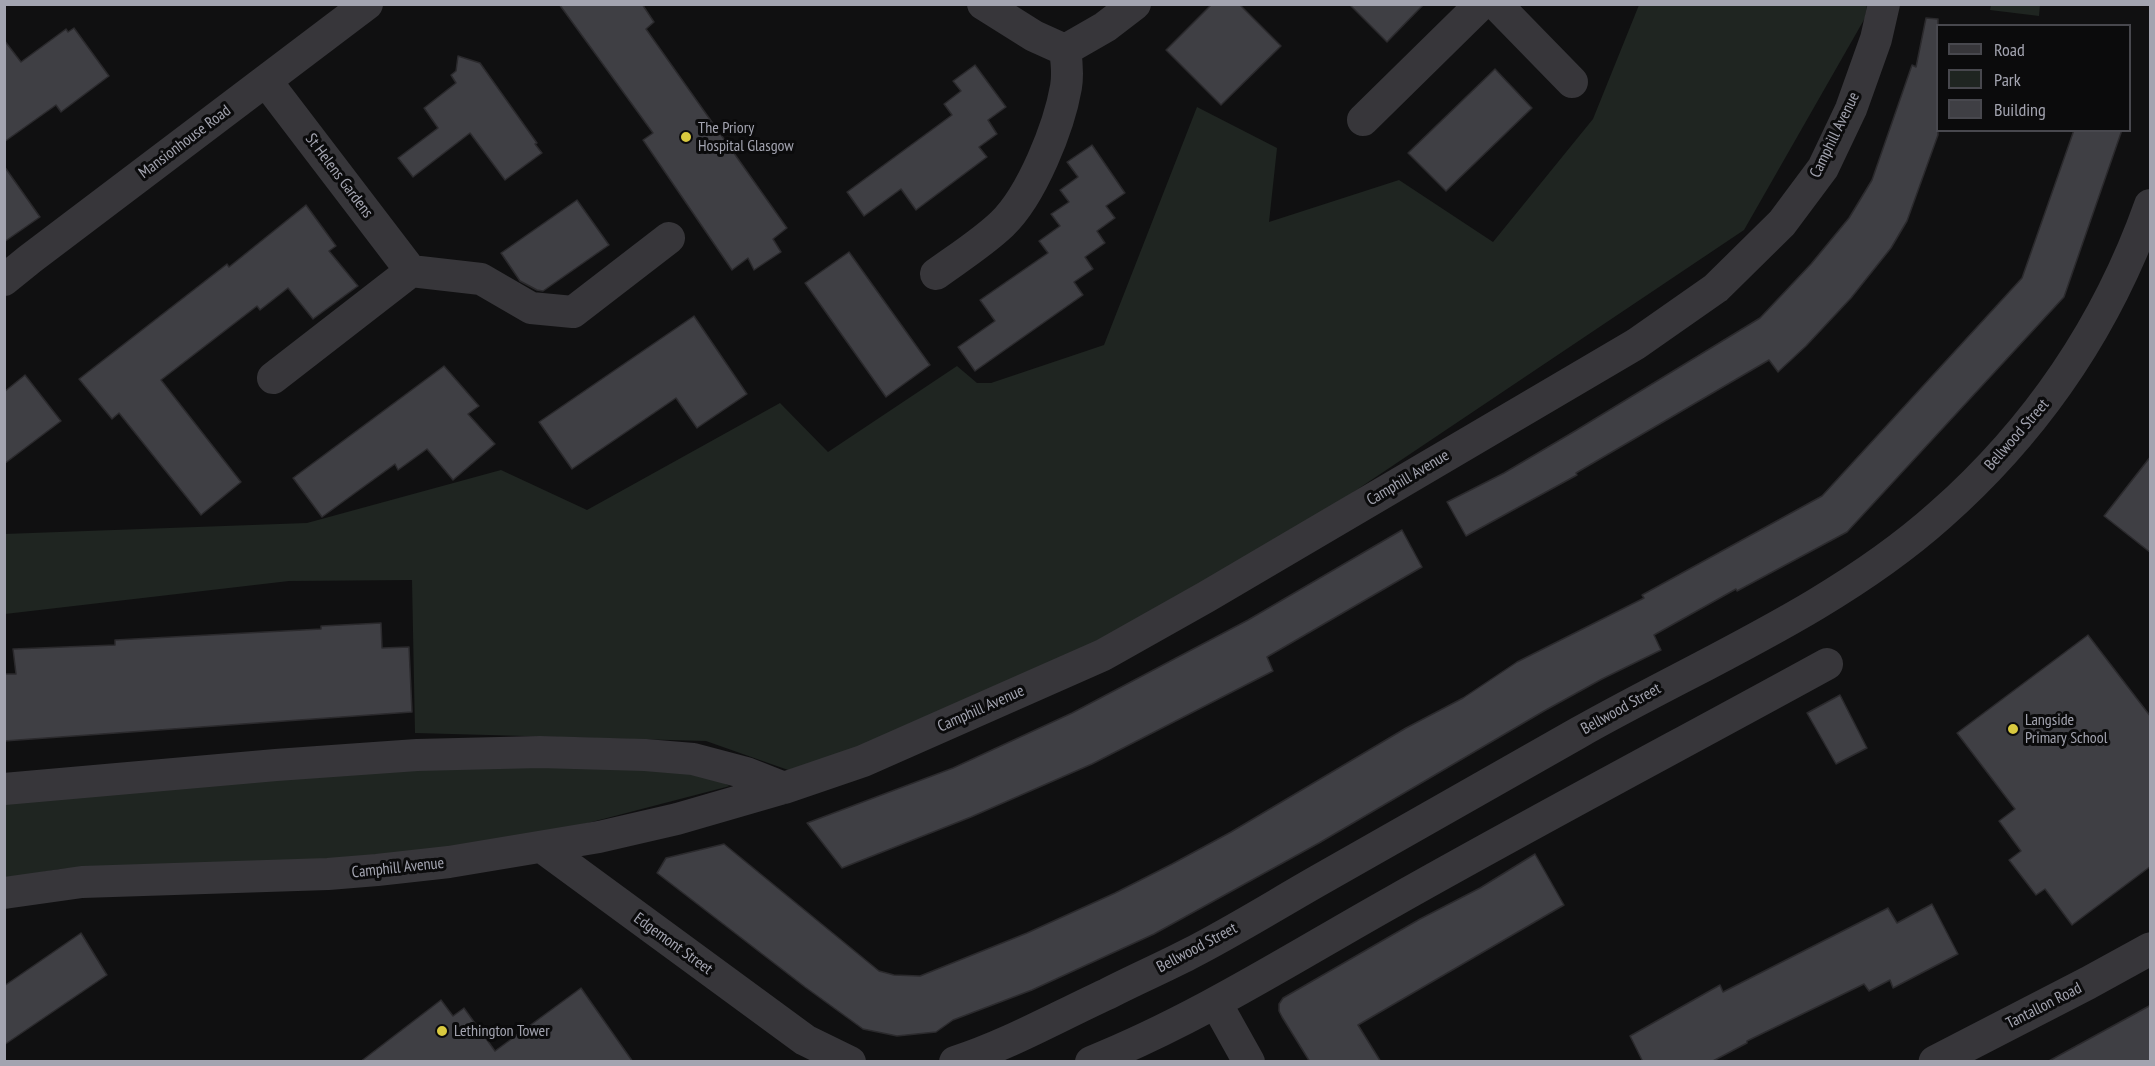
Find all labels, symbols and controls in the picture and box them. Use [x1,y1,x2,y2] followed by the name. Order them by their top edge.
[1936,24,2131,132] legend
[1994,38,2025,61] text: Road
[1994,68,2021,91] text: Park
[1806,89,1864,181] street label: Camphill Avenue
[1994,98,2046,121] text: Building
[135,101,235,183] street label: Mansionhouse Road
[698,118,794,156] place label: The Priory Hospital Glasgow
[301,130,377,222] street label: St Helens Gardens
[679,130,693,144] marker: The Priory Hospital Glasgow
[1981,395,2053,475] street label: Bellwood Street
[1363,446,1453,510] street label: Camphill Avenue
[1578,679,1664,739] street label: Bellwood Street
[935,681,1027,737] street label: Camphill Avenue
[2025,710,2107,748] place label: Langside Primary School
[2006,722,2020,736] marker: Langside Primary School
[351,854,445,882] street label: Camphill Avenue
[630,909,716,979] street label: Edgemont Street
[1154,919,1240,977] street label: Bellwood Street
[2003,979,2085,1033] street label: Tantallon Road
[454,1021,550,1041] place label: Lethington Tower
[435,1024,449,1038] marker: Lethington Tower

